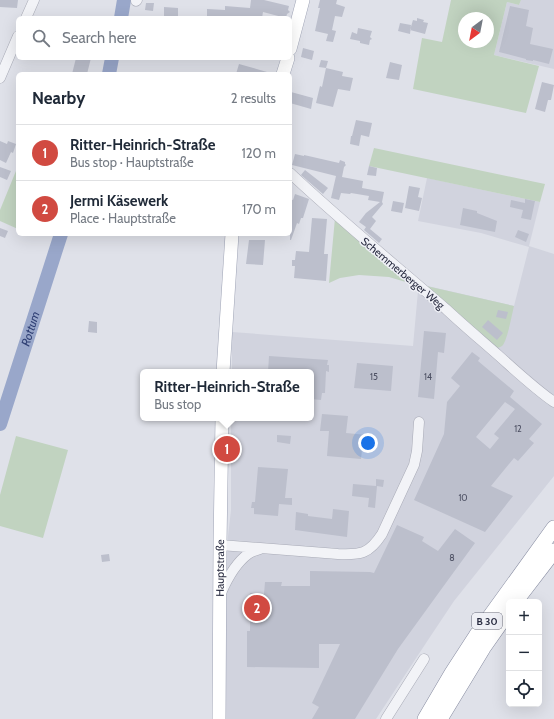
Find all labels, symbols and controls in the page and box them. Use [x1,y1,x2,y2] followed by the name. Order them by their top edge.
[458,12,494,48] north arrow
[16,16,292,60] search box
[30,27,52,49] icon: search
[62,29,137,47] text: Search here
[32,88,85,108] text: Nearby
[231,90,276,106] text: 2 results
[70,136,216,154] text: Ritter-Heinrich-Straße
[43,145,47,161] text: 1
[242,145,276,161] text: 120 m
[70,154,194,170] text: Bus stop · Hauptstraße
[70,192,168,210] text: Jermi Käsewerk
[42,201,48,217] text: 2
[242,201,276,217] text: 170 m
[70,210,176,226] text: Place · Hauptstraße
[358,234,448,312] street label: Schemmerberger Weg
[18,309,43,348] water label: Rottum
[140,369,314,421] popup
[370,371,378,382] house number: 15
[424,371,432,382] house number: 14
[154,378,300,396] text: Ritter-Heinrich-Straße
[154,396,201,412] text: Bus stop
[514,423,522,434] house number: 12
[358,433,378,453] your location
[214,434,240,464] pin: 1
[458,492,468,503] house number: 10
[213,539,227,597] street label: Hauptstraße
[449,552,455,563] house number: 8
[244,593,270,623] pin: 2
[506,599,542,707] map controls
[506,599,542,635] button: +
[472,613,502,629] road number: B 30
[506,635,542,671] button: −
[506,671,542,707] button: locate

